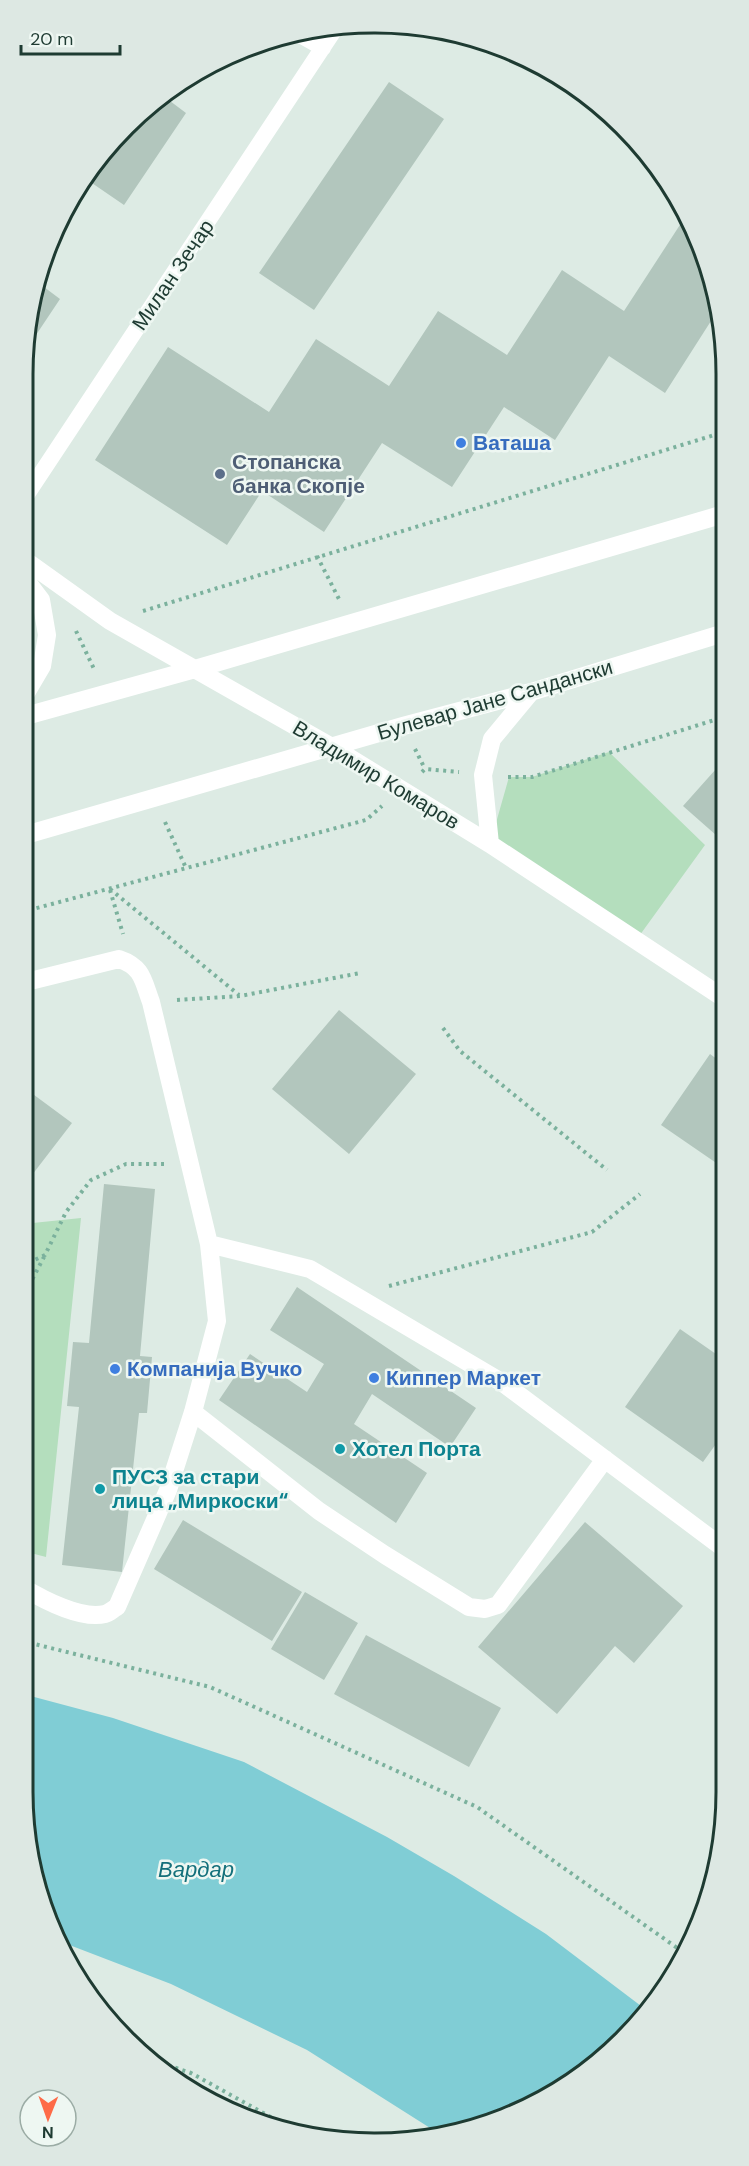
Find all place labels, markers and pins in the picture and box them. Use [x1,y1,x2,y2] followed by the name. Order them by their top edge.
[473,429,551,457] place label: Ваташа
[454,436,468,450] marker: Ваташа
[232,448,365,500] place label: Стопанска банка Скопје
[213,467,227,481] marker: Стопанска банка Скопје
[127,1355,302,1383] place label: Компанија Вучко
[108,1362,122,1376] marker: Компанија Вучко
[386,1364,541,1392] place label: Киппер Маркет
[367,1371,381,1385] marker: Киппер Маркет
[352,1435,481,1463] place label: Хотел Порта
[333,1442,347,1456] marker: Хотел Порта
[112,1463,288,1515] place label: ПУСЗ за стари лица „Миркоски“
[93,1482,107,1496] marker: ПУСЗ за стари лица „Миркоски“

